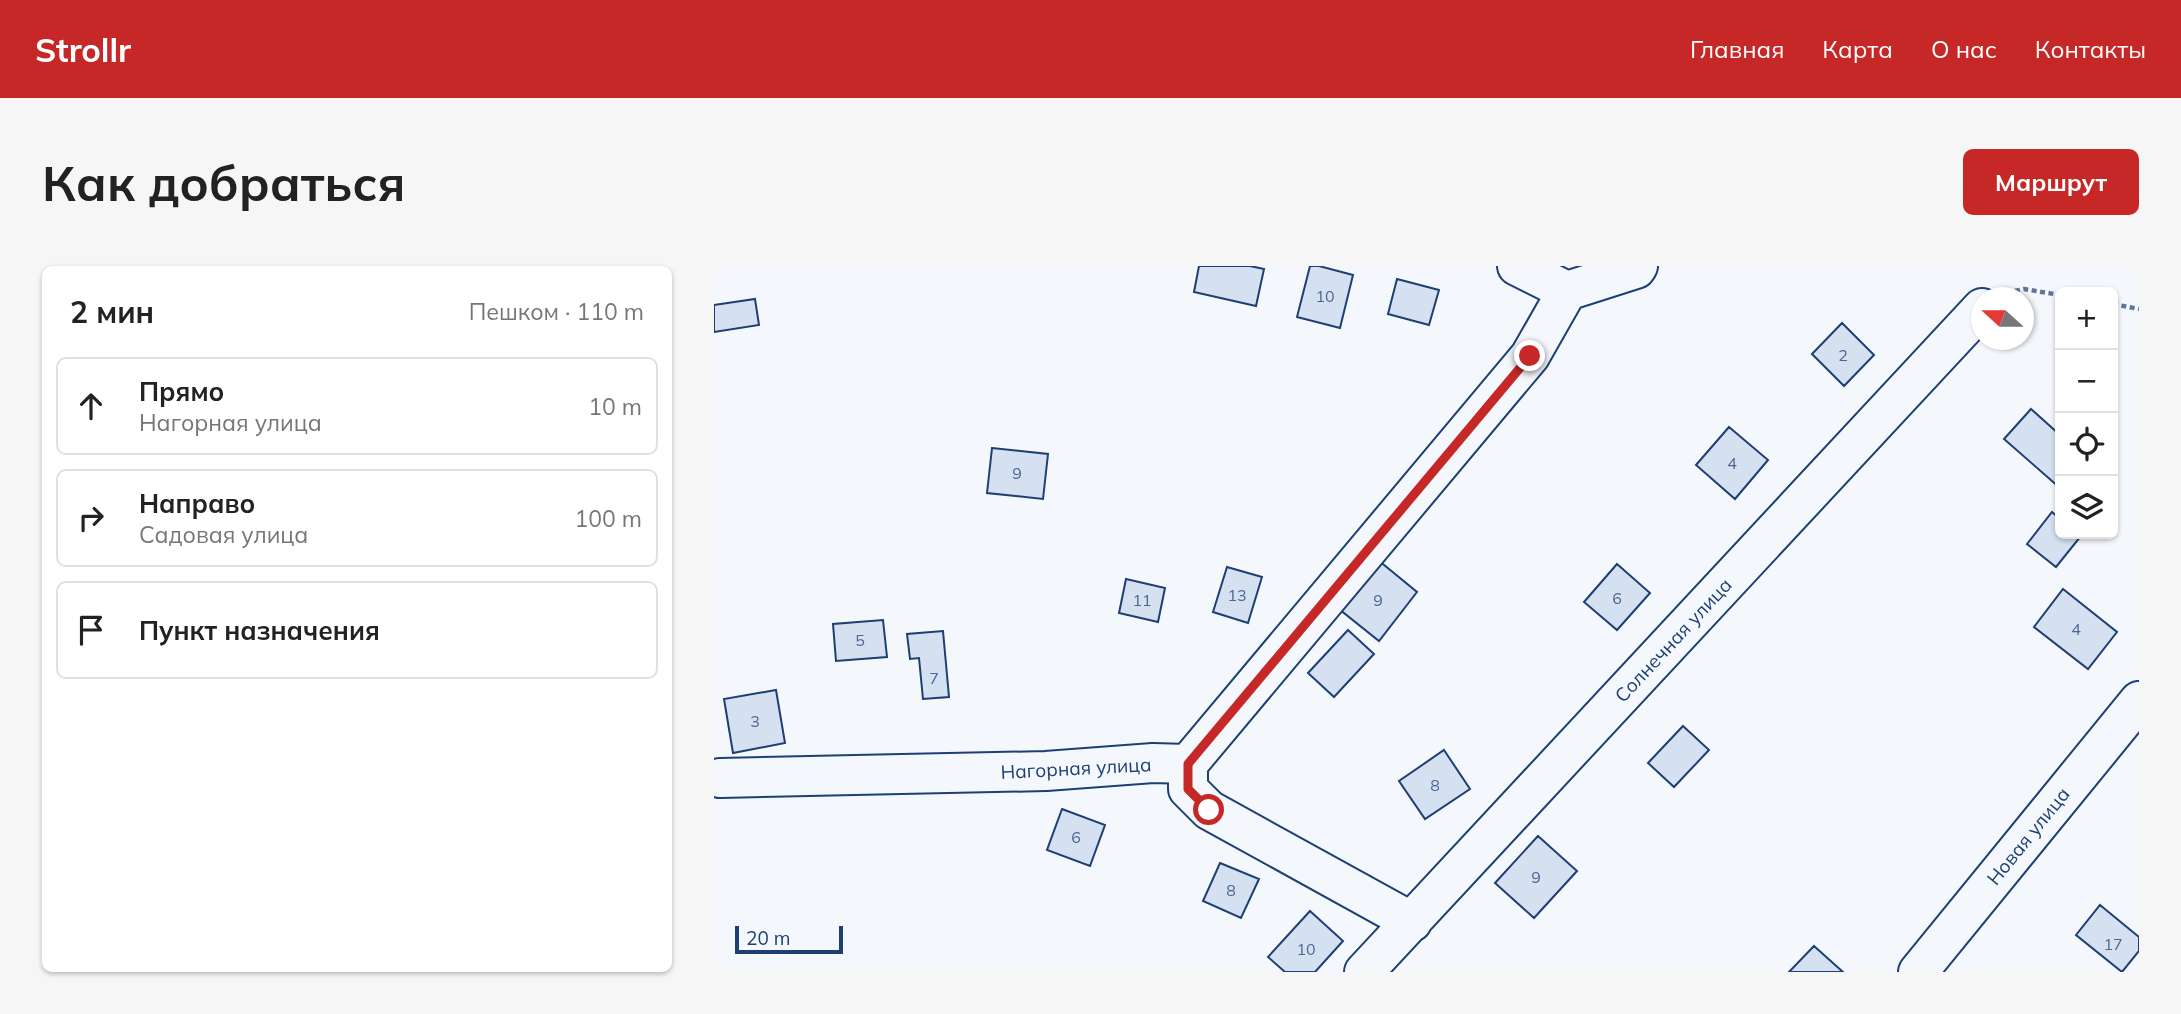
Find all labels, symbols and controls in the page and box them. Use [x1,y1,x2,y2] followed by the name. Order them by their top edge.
[35,29,131,70] text: Strollr
[1690,34,1784,64] text: Главная
[1822,34,1893,64] text: Карта
[1931,34,1997,64] text: О нас
[2035,34,2146,64] text: Контакты
[1963,149,2139,215] button: Маршрут
[42,152,405,213] text: Как добраться
[1315,286,1335,306] house number: 10
[1971,287,2034,350] north arrow
[2055,287,2118,539] map controls
[2055,287,2118,350] button: +
[70,293,154,331] text: 2 мин
[469,297,644,326] text: Пешком · 110 m
[1514,340,1545,371] route end
[1838,345,1848,365] house number: 2
[2055,350,2118,413] button: −
[139,375,224,408] text: Прямо
[72,387,110,425] icon: ahead
[588,392,642,421] text: 10 m
[139,408,322,437] text: Нагорная улица
[2055,413,2118,476] button: locate
[1727,453,1737,473] house number: 4
[1012,463,1022,483] house number: 9
[2055,476,2118,539] button: layers
[139,487,255,520] text: Направо
[72,499,110,537] icon: right
[574,504,642,533] text: 100 m
[139,520,308,549] text: Садовая улица
[1609,573,1737,707] street label: Солнечная улица
[1227,585,1247,605] house number: 13
[1612,588,1622,608] house number: 6
[1132,590,1152,610] house number: 11
[1373,590,1383,610] house number: 9
[72,611,110,649] icon: arrive
[139,614,380,647] text: Пункт назначения
[2071,619,2081,639] house number: 4
[855,630,865,650] house number: 5
[929,668,939,688] house number: 7
[750,711,760,731] house number: 3
[1000,752,1152,784] street label: Нагорная улица
[1430,775,1440,795] house number: 8
[1981,782,2075,890] street label: Новая улица
[1193,794,1224,825] route start
[1071,827,1081,847] house number: 6
[1531,867,1541,887] house number: 9
[1226,880,1236,900] house number: 8
[735,923,844,955] scale bar
[746,926,790,950] text: 20 m
[2103,934,2123,954] house number: 17
[1296,939,1316,959] house number: 10

